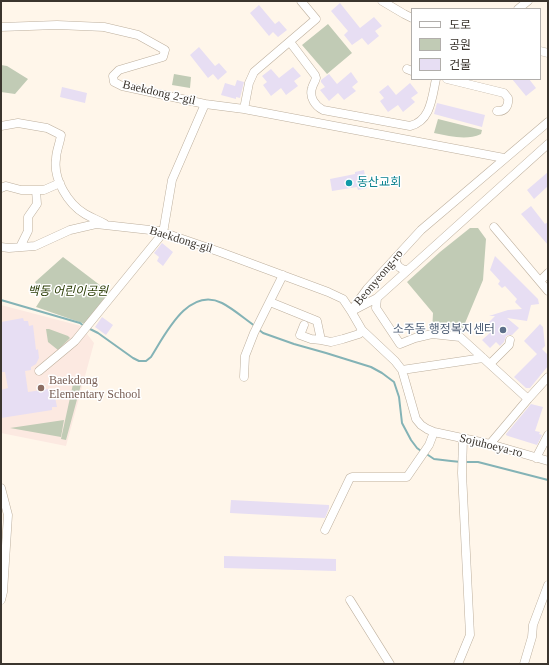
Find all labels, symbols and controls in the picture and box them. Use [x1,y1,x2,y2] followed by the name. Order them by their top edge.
[411,8,541,80] legend
[449,18,471,32] text: 도로
[449,38,471,52] text: 공원
[449,58,471,72] text: 건물
[121,78,197,108] street label: Baekdong 2-gil
[357,176,401,190] place label: 동산교회
[344,178,354,188] marker: 동산교회
[148,224,214,256] street label: Baekdong-gil
[351,247,407,309] street label: Beonyeong-ro
[28,285,108,299] park label: 백동 어린이공원
[393,323,495,337] place label: 소주동 행정복지센터
[498,325,508,335] marker: 소주동 행정복지센터
[49,374,141,402] place label: Baekdong Elementary School
[36,383,46,393] marker: Baekdong Elementary School
[458,431,524,461] street label: Sojuhoeya-ro

